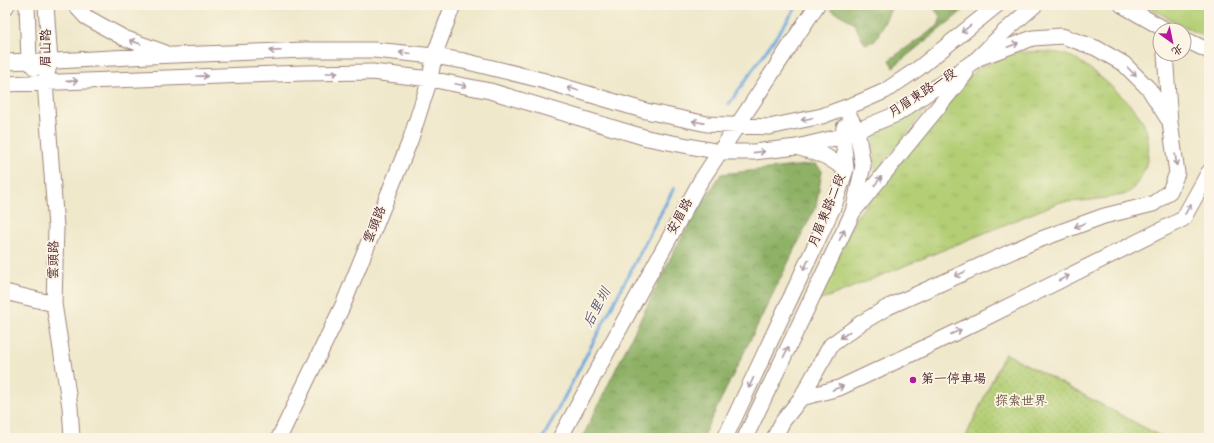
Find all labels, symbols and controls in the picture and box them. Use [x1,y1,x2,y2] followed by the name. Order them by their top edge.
[1152,22,1192,62] north arrow
[961,25,972,34] one-way arrow
[38,28,57,68] street label: 眉山路
[128,38,141,45] one-way arrow
[1167,39,1185,58] text: 北
[1007,41,1019,49] one-way arrow
[269,48,282,55] one-way arrow
[399,50,412,57] one-way arrow
[885,65,961,123] street label: 月眉東路一段
[1127,67,1137,77] one-way arrow
[325,69,338,77] one-way arrow
[195,73,208,80] one-way arrow
[65,77,78,84] one-way arrow
[454,82,467,90] one-way arrow
[567,85,579,93] one-way arrow
[801,115,814,123] one-way arrow
[692,118,705,126] one-way arrow
[752,148,765,155] one-way arrow
[1172,153,1179,166] one-way arrow
[805,171,851,251] street label: 月眉東路二段
[874,176,882,187] one-way arrow
[663,195,699,239] street label: 安眉路
[360,203,392,247] street label: 雲頭路
[1185,203,1193,215] one-way arrow
[1074,221,1086,229] one-way arrow
[839,229,846,241] one-way arrow
[45,240,65,280] street label: 雲頭路
[802,259,809,271] one-way arrow
[954,271,966,279] one-way arrow
[1058,274,1070,281] one-way arrow
[579,283,618,331] water label: 后里圳
[949,328,961,336] one-way arrow
[840,331,851,339] one-way arrow
[783,347,790,359] one-way arrow
[921,371,986,390] place label: 第一停車場
[908,375,918,385] marker: 第一停車場
[747,376,754,388] one-way arrow
[831,383,843,391] one-way arrow
[995,393,1047,412] park label: 探索世界

